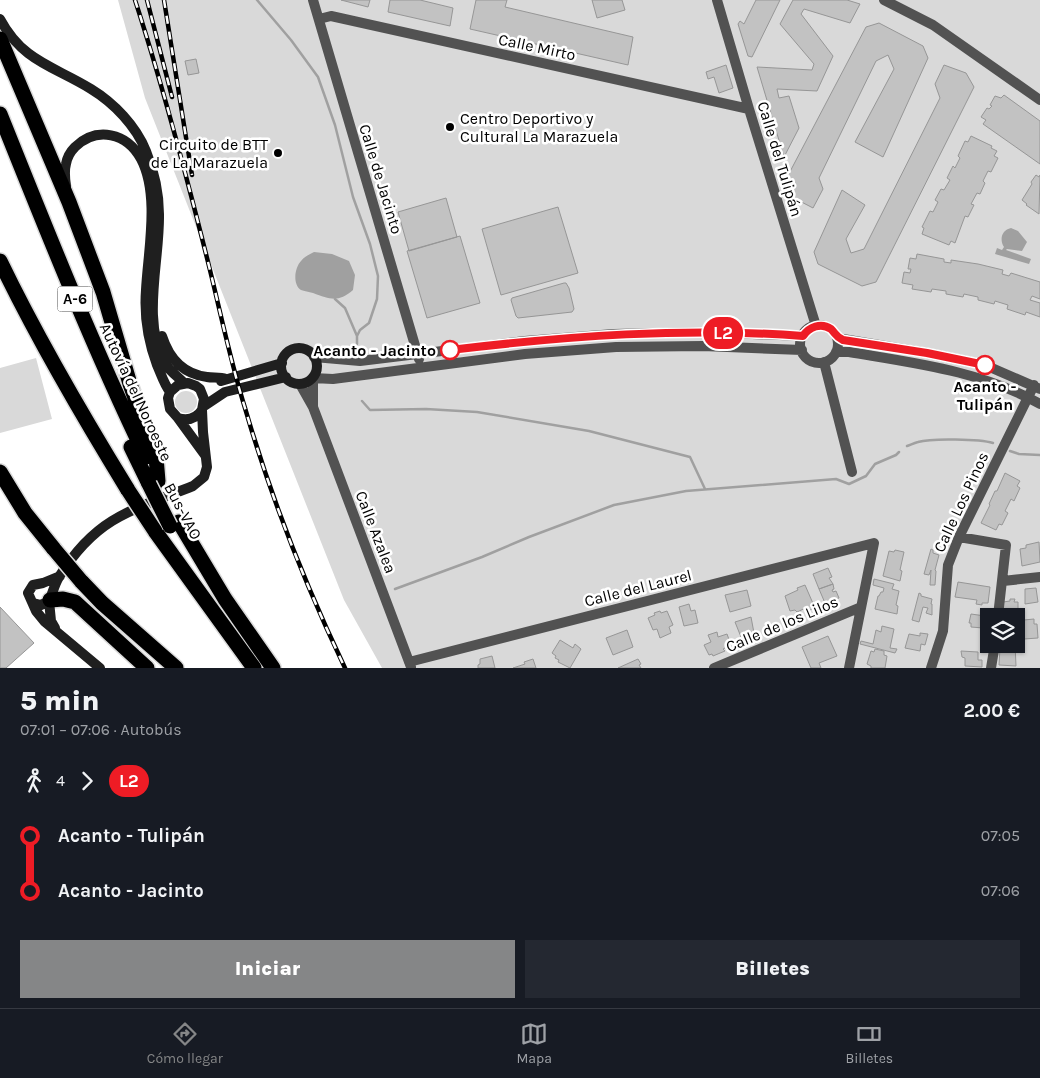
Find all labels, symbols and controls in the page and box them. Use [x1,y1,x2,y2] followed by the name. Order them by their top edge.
[497,30,577,64] street label: Calle Mirto
[753,99,807,219] street label: Calle del Tulipán
[460,109,618,146] place label: Centro Deportivo y Cultural La Marazuela
[444,121,456,133] marker: Centro Deportivo y Cultural La Marazuela
[355,122,407,236] street label: Calle de Jacinto
[151,135,268,172] place label: Circuito de BTT de La Marazuela
[272,147,284,159] marker: Circuito de BTT de La Marazuela
[58,286,92,312] road number: A-6
[700,317,746,349] line badge: L2
[96,320,176,464] street label: Autovía del Noroeste
[713,322,733,344] text: L2
[440,340,460,360] marker: Acanto - Jacinto
[313,341,436,360] place label: Acanto - Jacinto
[975,355,995,375] marker: Acanto - Tulipán
[953,377,1017,414] place label: Acanto - Tulipán
[929,449,993,555] street label: Calle Los Pinos
[160,479,206,543] street label: Bus-VAO
[352,488,400,576] street label: Calle Azalea
[582,565,694,611] street label: Calle del Laurel
[723,592,841,656] street label: Calle de los Lilos
[980,608,1025,653] map controls
[980,608,1025,653] button: layers
[20,684,99,717] text: 5 min
[964,700,1020,722] text: 2.00 €
[20,720,182,739] text: 07:01 – 07:06 · Autobús
[20,767,48,795] icon: walk
[73,767,101,795] icon: forward
[119,770,139,792] text: L2
[56,771,65,790] text: 4
[58,825,205,847] text: Acanto - Tulipán
[981,826,1020,845] text: 07:05
[58,880,204,902] text: Acanto - Jacinto
[981,881,1020,900] text: 07:06
[20,940,515,998] button: Iniciar
[525,940,1020,998] button: Billetes
[147,1020,223,1067] tab: Cómo llegar
[516,1020,552,1067] tab: Mapa
[845,1020,893,1067] tab: Billetes

